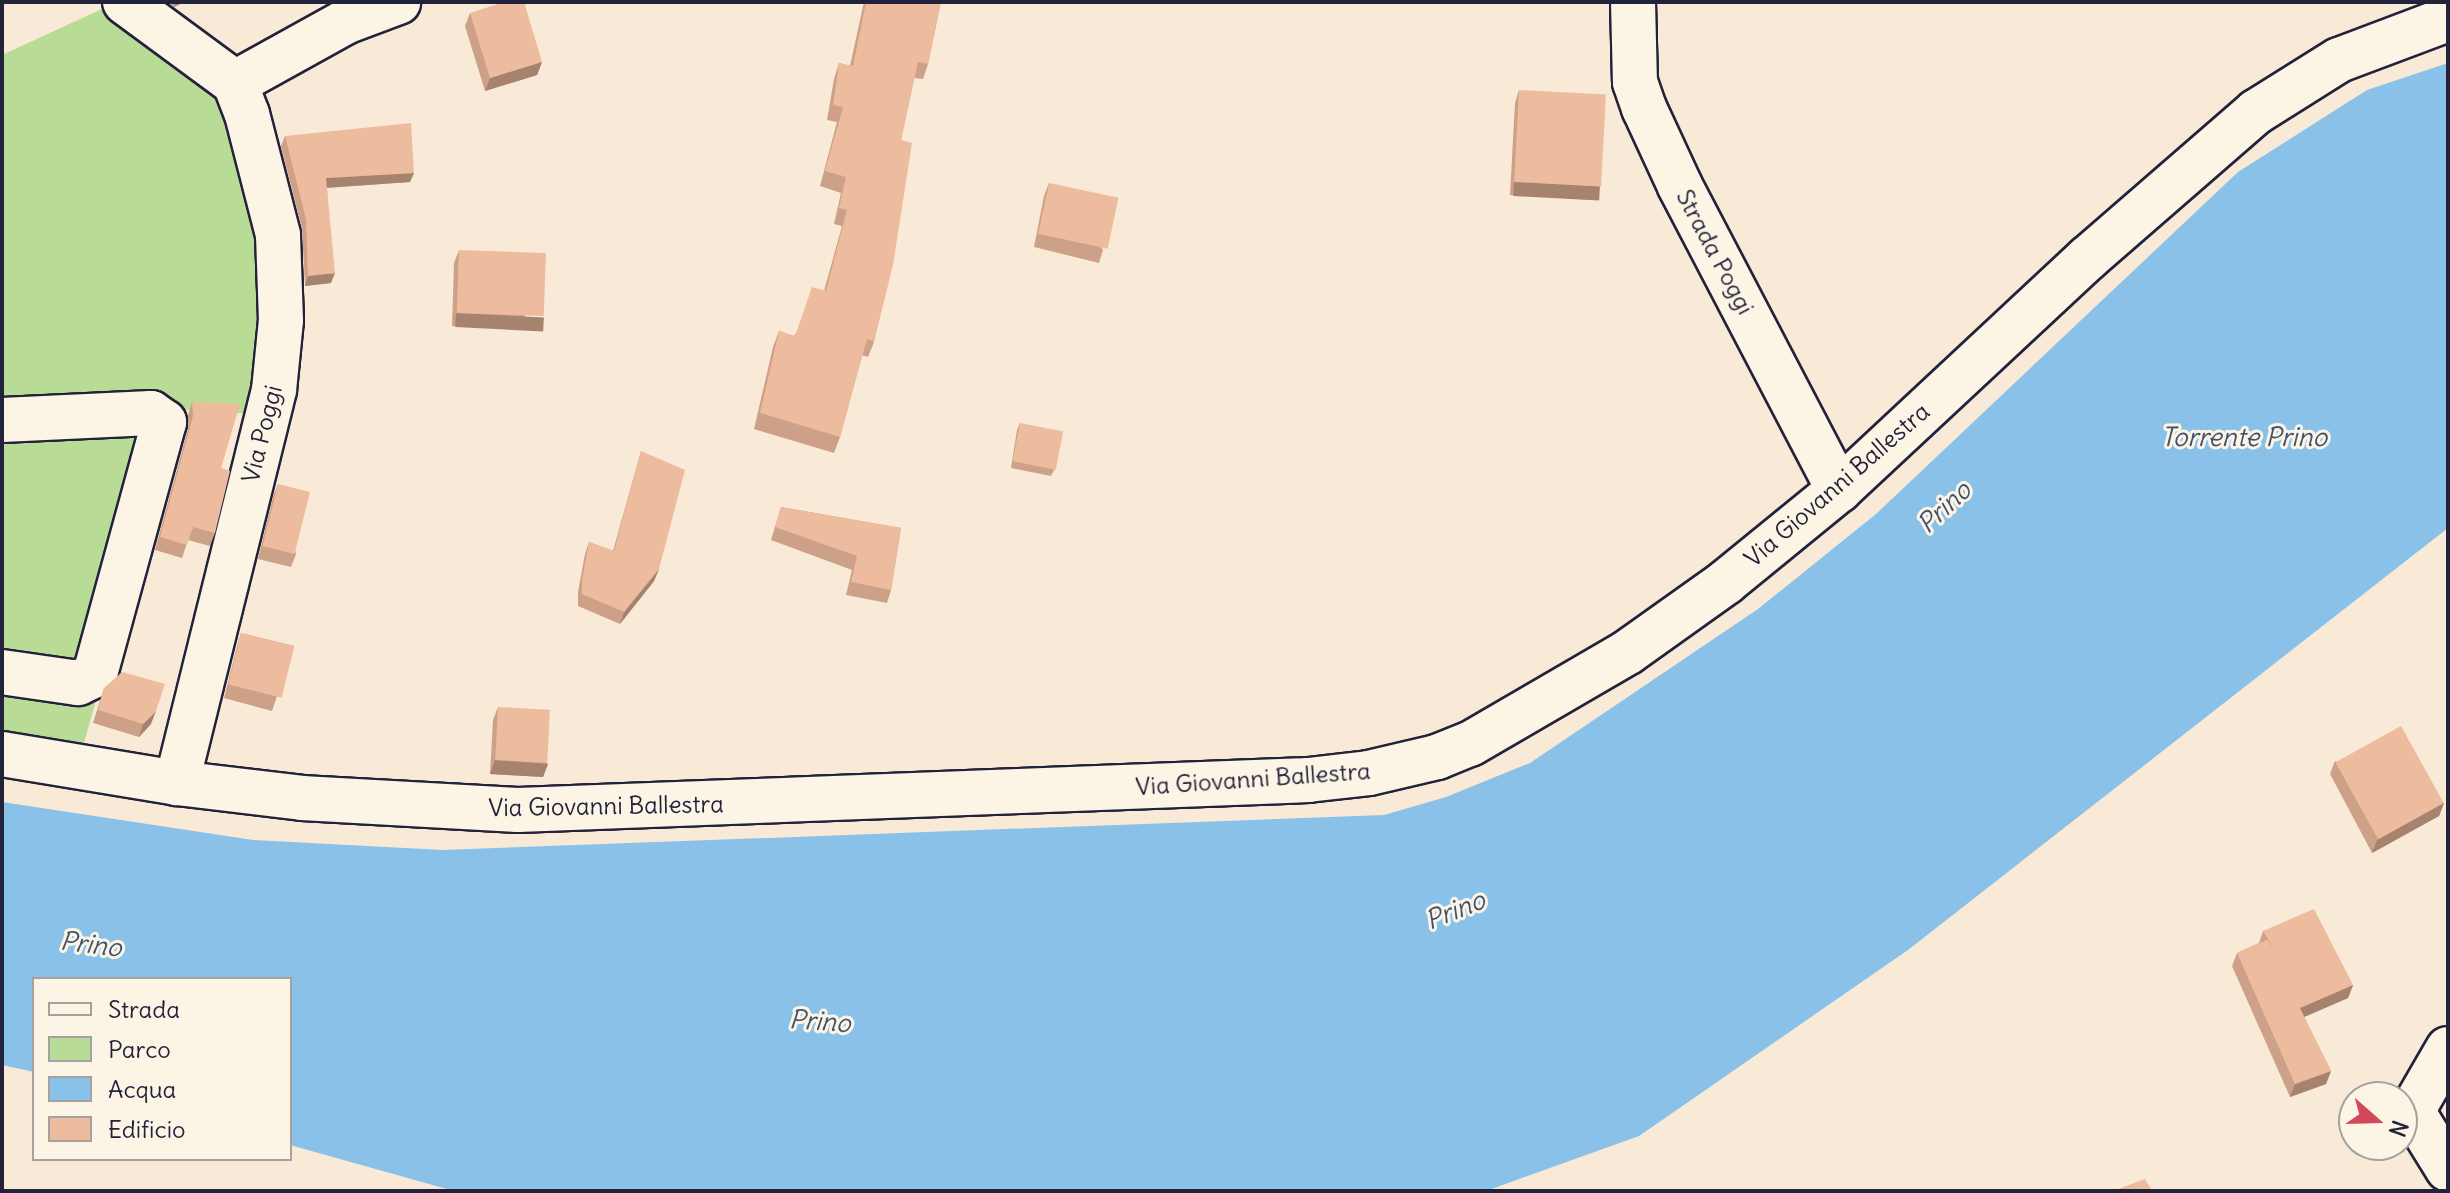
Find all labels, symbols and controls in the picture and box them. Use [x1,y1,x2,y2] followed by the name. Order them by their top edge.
[1670,185,1760,319] street label: Strada Poggi
[236,382,288,486] street label: Via Poggi
[1739,397,1935,573] street label: Via Giovanni Ballestra
[2161,421,2327,453] water label: Torrente Prino
[1911,475,1977,539] water label: Prino
[1135,756,1371,802] street label: Via Giovanni Ballestra
[488,790,724,822] street label: Via Giovanni Ballestra
[1421,884,1489,936] water label: Prino
[58,925,124,963] water label: Prino
[32,977,292,1161] legend
[108,994,180,1024] text: Strada
[788,1003,852,1039] water label: Prino
[108,1034,171,1064] text: Parco
[108,1074,176,1104] text: Acqua
[2338,1081,2418,1161] north arrow
[108,1114,186,1144] text: Edificio
[2383,1117,2414,1140] text: N

